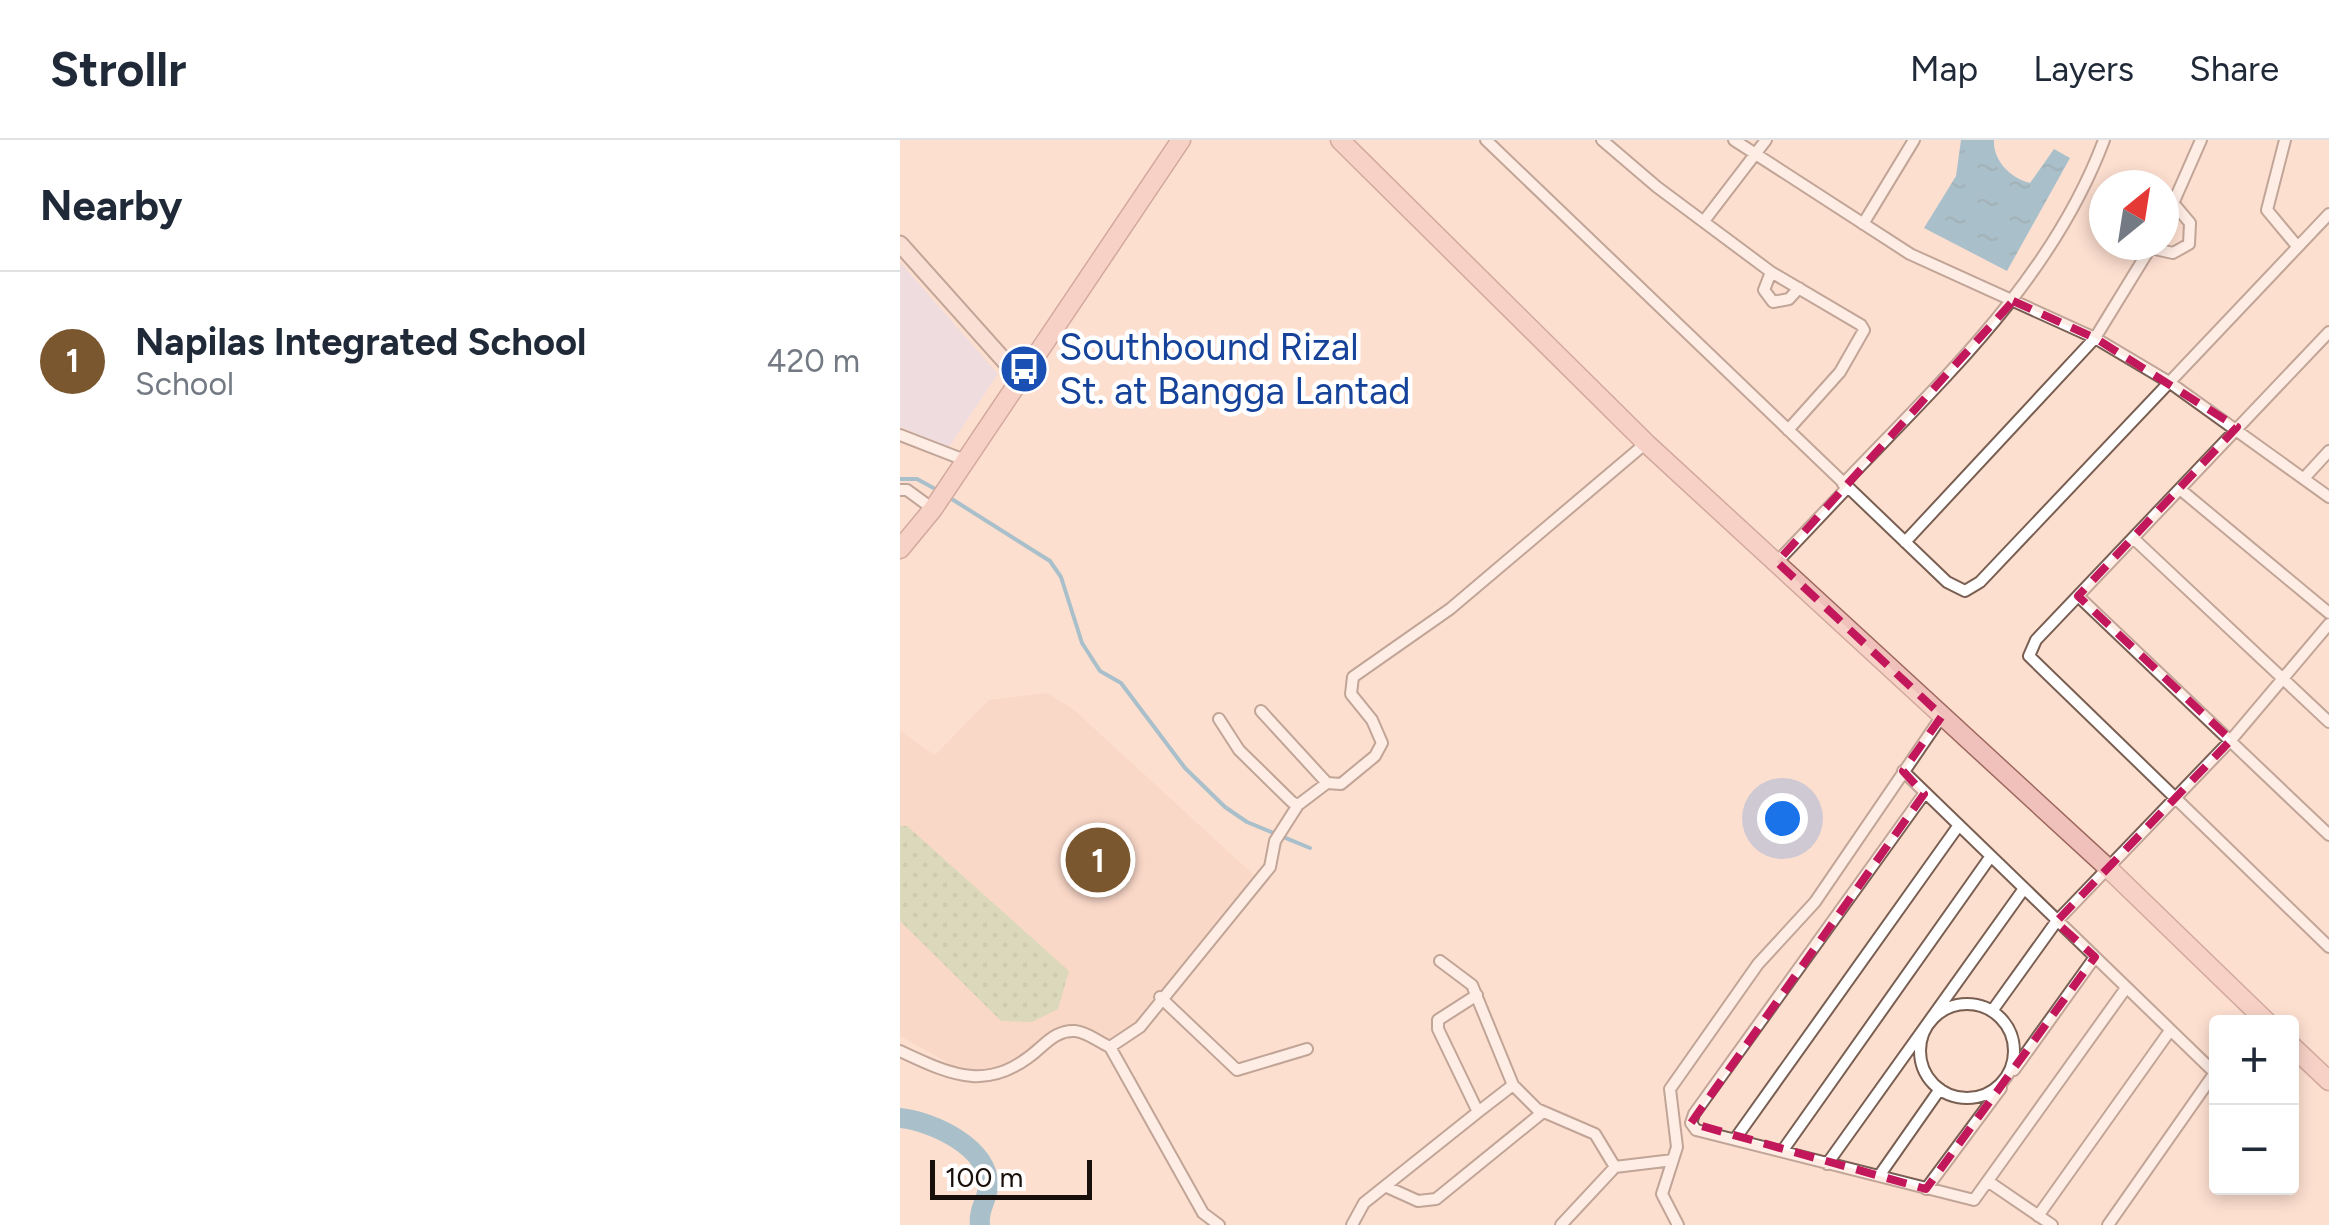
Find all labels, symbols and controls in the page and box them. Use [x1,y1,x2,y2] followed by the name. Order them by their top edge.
[50,40,186,98] text: Strollr
[1910,48,1978,90] text: Map
[2033,48,2134,90] text: Layers
[2189,48,2279,90] text: Share
[2089,170,2179,260] north arrow
[40,180,182,231] text: Nearby
[135,319,586,365] text: Napilas Integrated School
[1059,324,1411,414] place label: Southbound Rizal St. at Bangga Lantad
[66,342,79,380] text: 1
[767,342,860,380] text: 420 m
[998,343,1050,395] bus stop icon: Southbound Rizal St. at Bangga Lantad
[135,365,234,403] text: School
[1757,793,1808,844] your location
[1066,822,1130,898] pin: 1
[2209,1015,2299,1195] map controls
[2209,1015,2299,1105] button: +
[2209,1105,2299,1195] button: −
[930,1155,1092,1200] scale bar
[945,1160,1023,1194] text: 100 m

